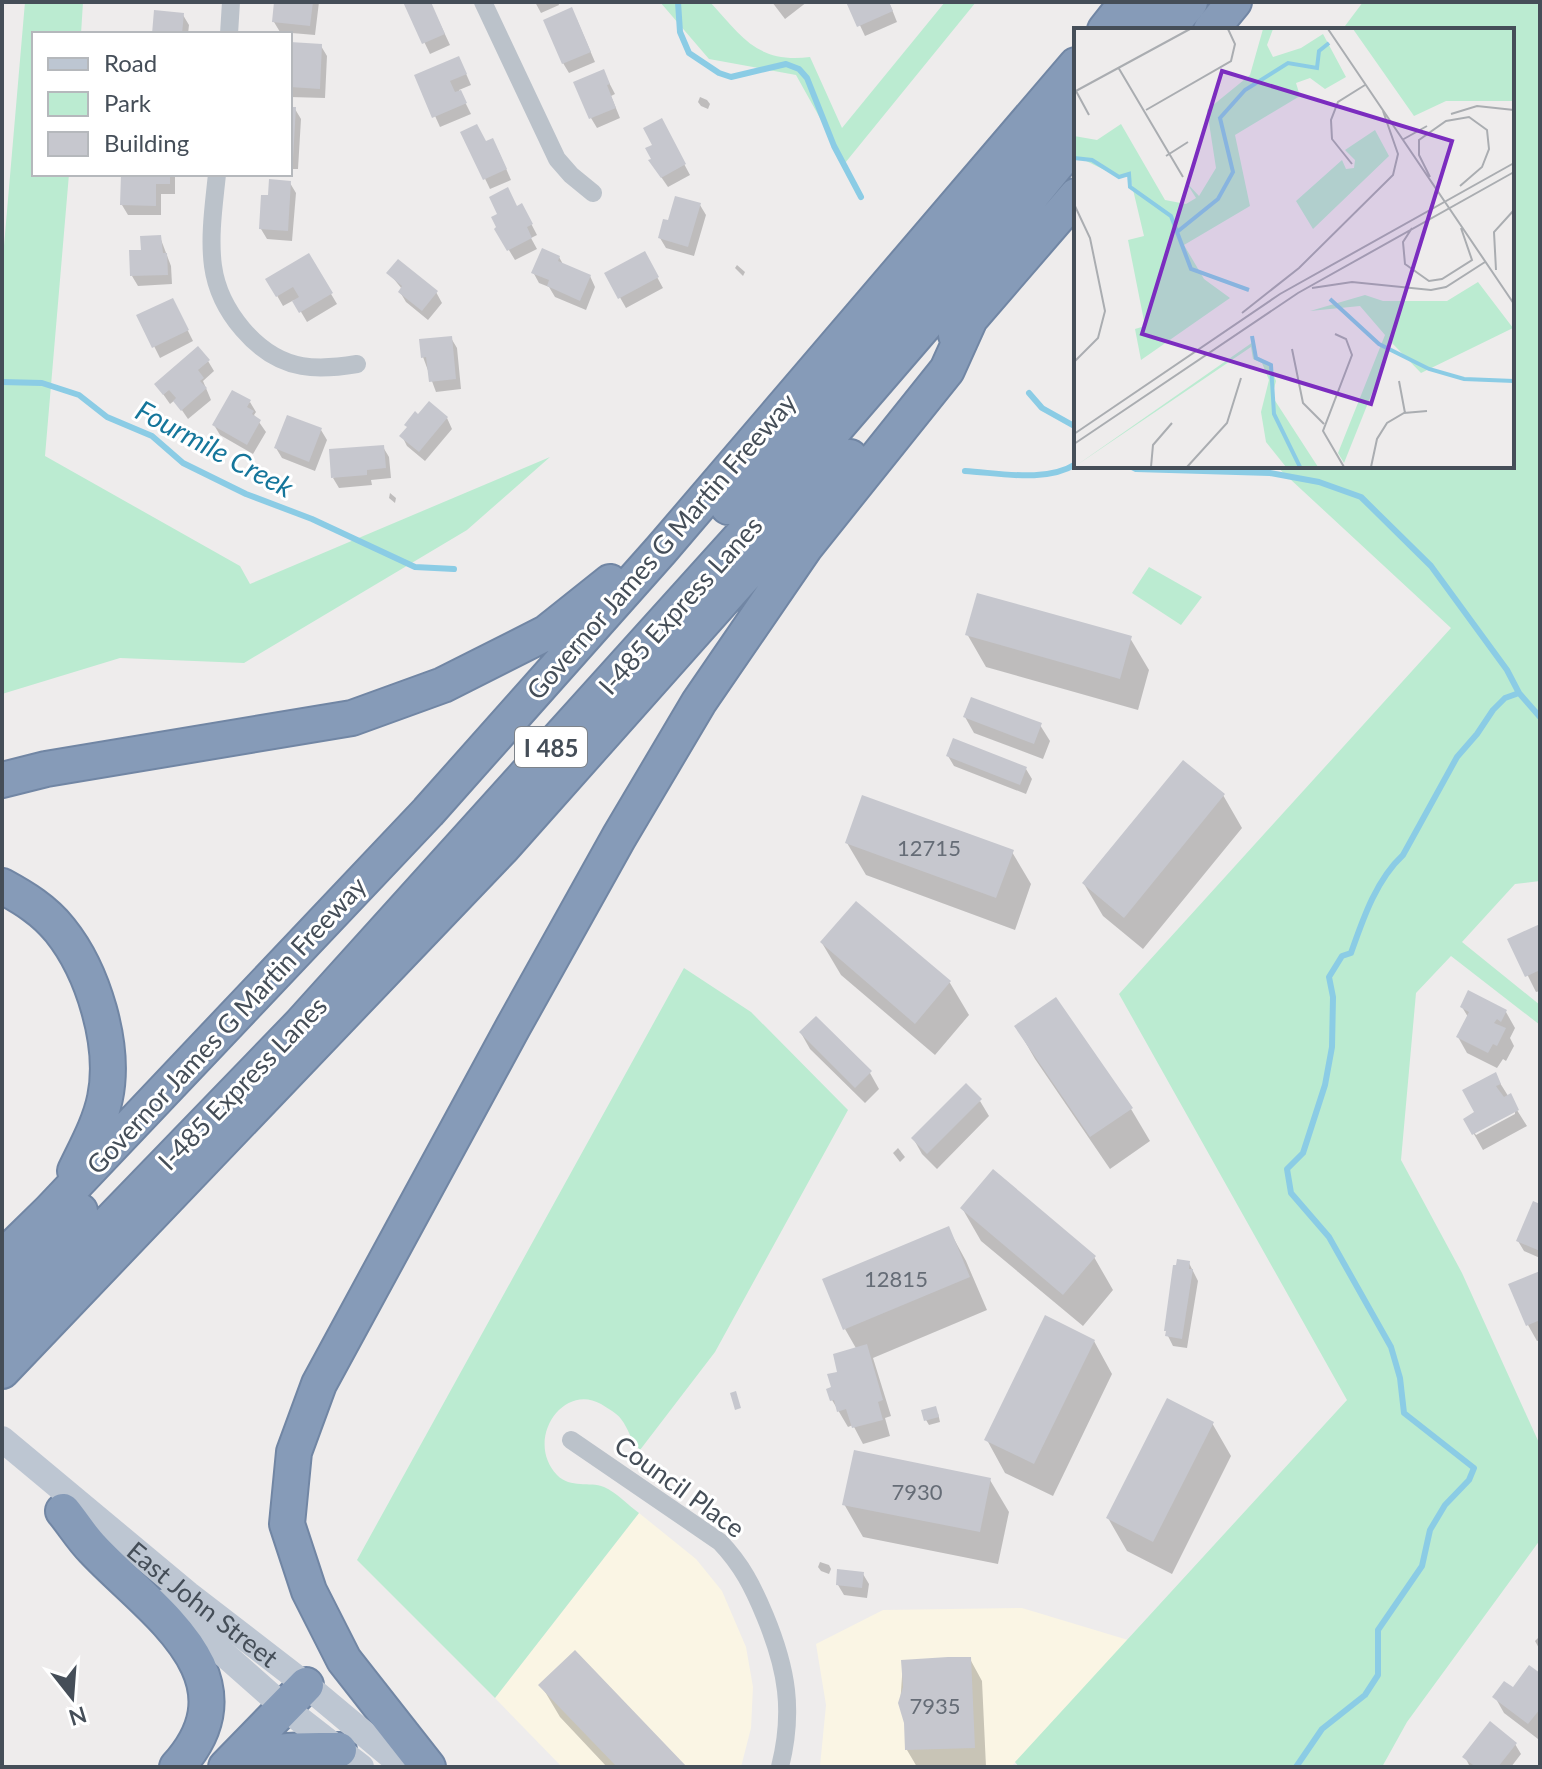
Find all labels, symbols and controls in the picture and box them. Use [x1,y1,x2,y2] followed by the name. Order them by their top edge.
[1074,28,1514,468] inset map
[32,32,292,176] legend
[104,48,157,77] text: Road
[104,88,152,117] text: Park
[104,128,189,157] text: Building
[519,386,803,706] street label: Governor James G Martin Freeway
[130,392,300,504] water label: Fourmile Creek
[591,509,769,701] street label: I-485 Express Lanes
[515,727,587,767] road number: I 485
[897,834,961,861] house number: 12715
[80,869,373,1180] street label: Governor James G Martin Freeway
[151,990,333,1176] street label: I-485 Express Lanes
[864,1265,928,1292] house number: 12815
[609,1428,751,1544] street label: Council Place
[891,1478,943,1505] house number: 7930
[121,1534,285,1674] street label: East John Street
[32,1657,112,1737] north arrow
[909,1692,961,1719] house number: 7935
[66,1701,90,1732] text: N

